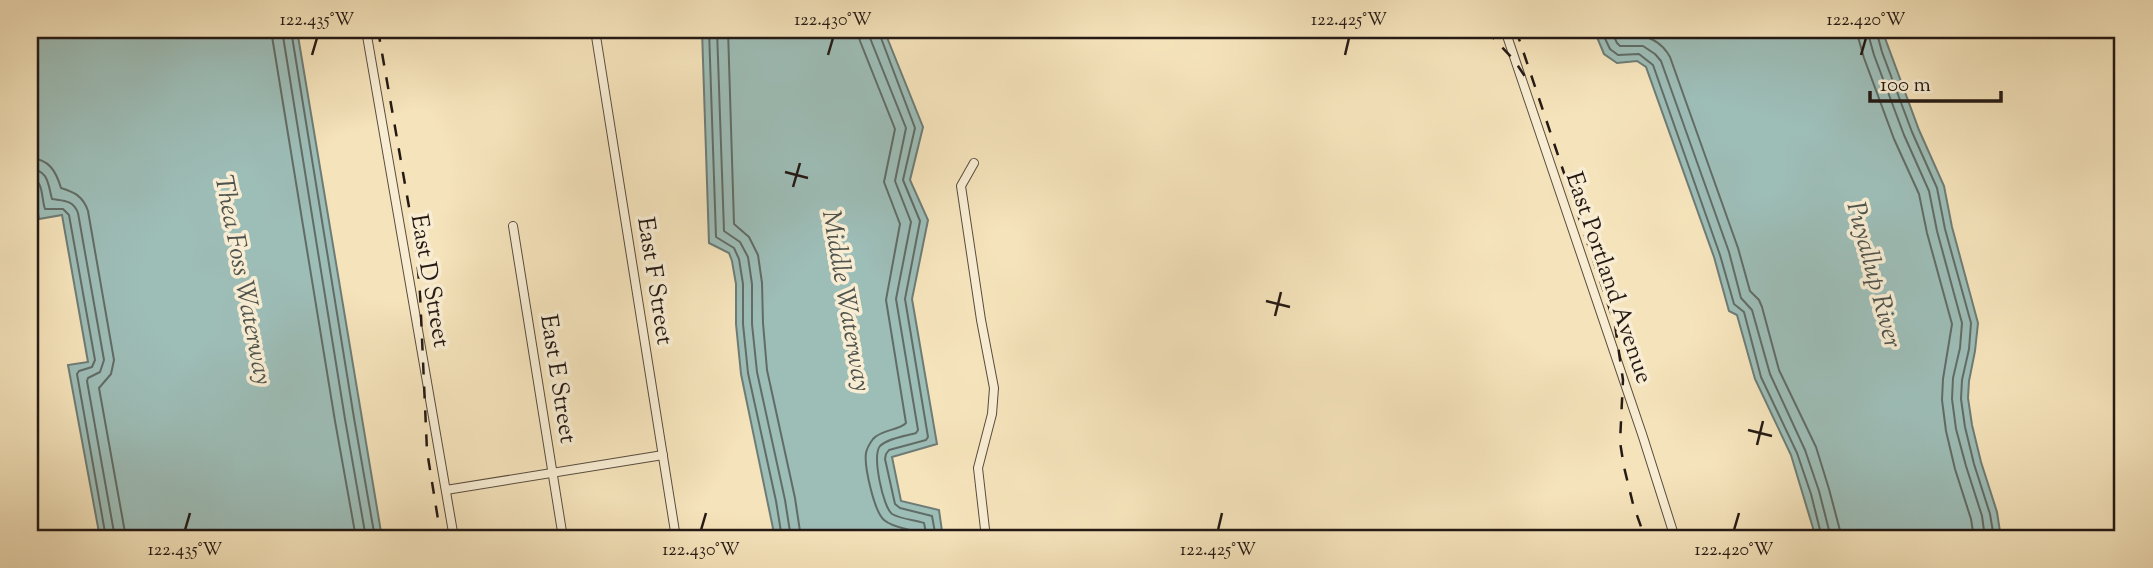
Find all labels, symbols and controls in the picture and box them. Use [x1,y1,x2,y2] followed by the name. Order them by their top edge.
[280,8,354,34] text: 122.435°W
[794,8,872,34] text: 122.430°W
[1311,8,1387,34] text: 122.425°W
[1827,8,1905,34] text: 122.420°W
[1870,60,2001,104] scale bar
[1880,71,1931,101] text: 100 m
[1556,168,1660,388] street label: East Portland Avenue
[204,172,280,388] water label: Thea Foss Waterway
[1836,198,1910,352] water label: Puyallup River
[811,207,879,395] water label: Middle Waterway
[401,212,457,350] street label: East D Street
[627,215,681,347] street label: East F Street
[530,312,584,446] street label: East E Street
[148,538,222,564] text: 122.435°W
[662,538,740,564] text: 122.430°W
[1180,538,1256,564] text: 122.425°W
[1695,538,1773,564] text: 122.420°W

